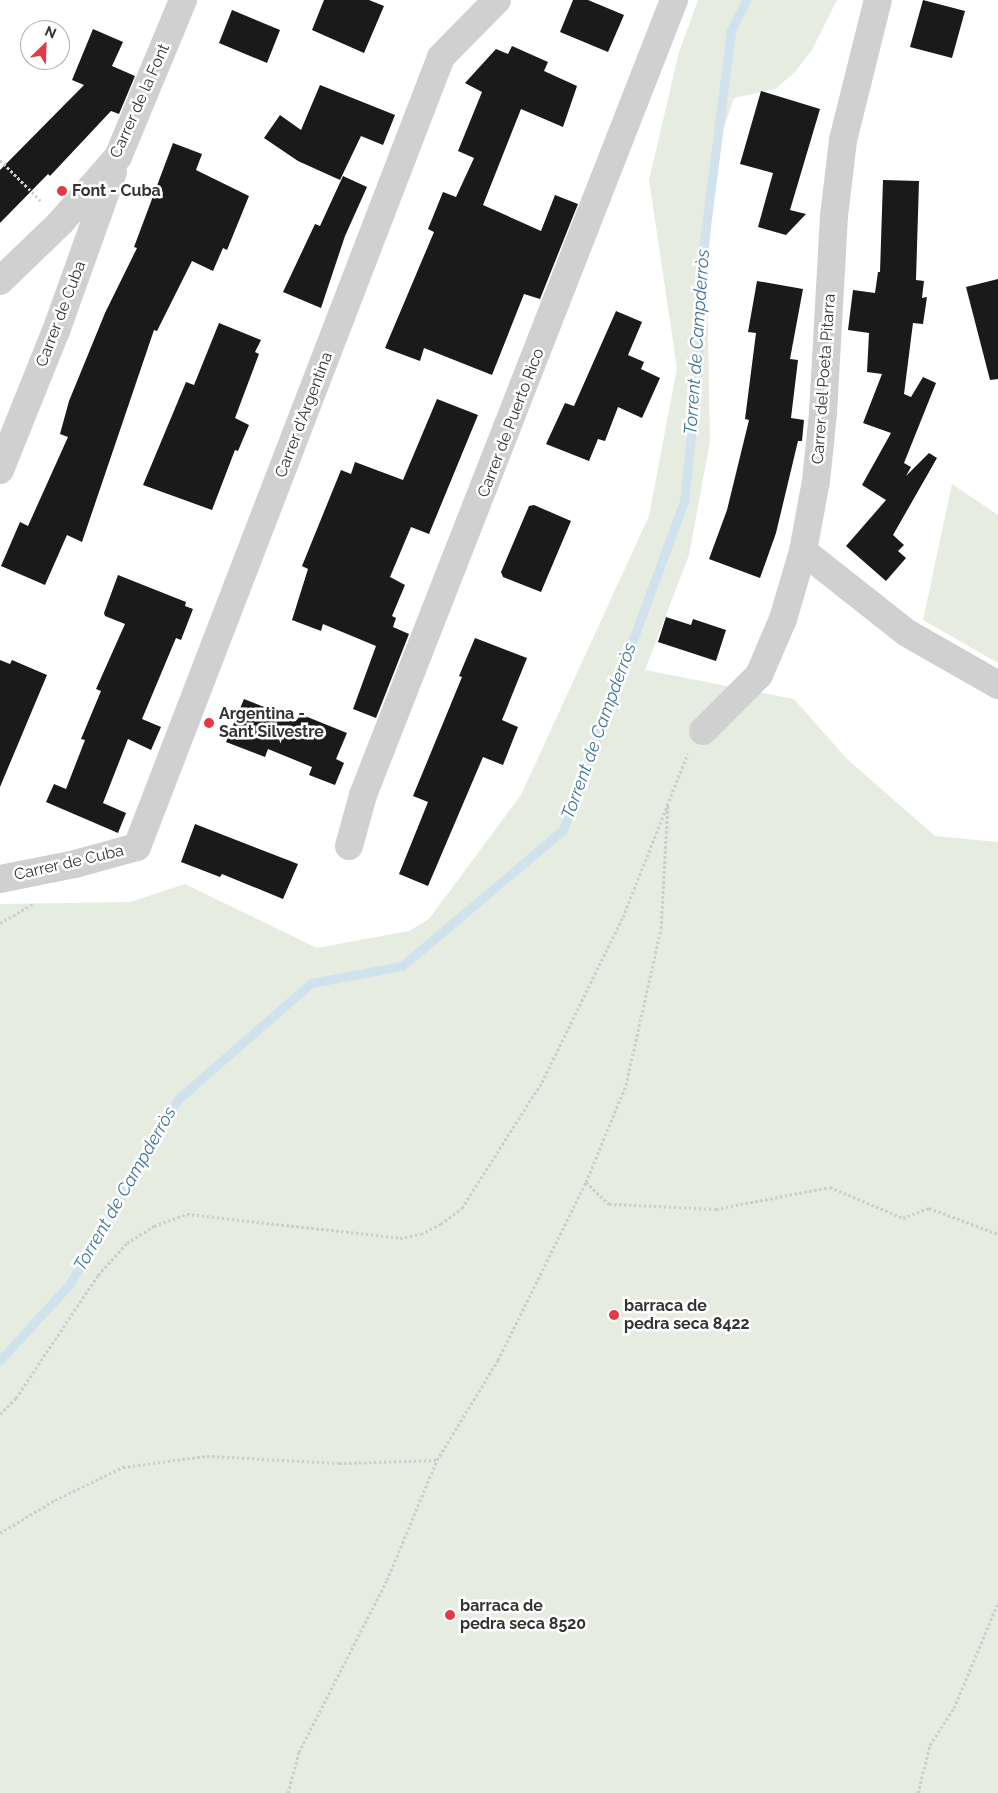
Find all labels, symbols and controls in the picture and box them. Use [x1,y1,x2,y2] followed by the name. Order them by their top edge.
[20,20,70,70] north arrow
[43,23,59,42] text: N
[106,41,174,161] street label: Carrer de la Font
[72,181,161,201] place label: Font - Cuba
[56,185,68,197] marker: Font - Cuba
[680,248,714,436] water label: Torrent de Campderròs
[32,258,90,370] street label: Carrer de Cuba
[808,293,840,465] street label: Carrer del Poeta Pitarra
[474,346,548,500] street label: Carrer de Puerto Rico
[271,349,337,481] street label: Carrer d'Argentina
[557,640,641,822] water label: Torrent de Campderròs
[219,704,324,742] place label: Argentina - Sant Silvestre
[203,717,215,729] marker: Argentina - Sant Silvestre
[12,841,126,885] street label: Carrer de Cuba
[69,1103,181,1275] water label: Torrent de Campderròs
[624,1296,750,1334] place label: barraca de pedra seca 8422
[608,1309,620,1321] marker: barraca de pedra seca 8422
[460,1596,586,1634] place label: barraca de pedra seca 8520
[444,1609,456,1621] marker: barraca de pedra seca 8520

